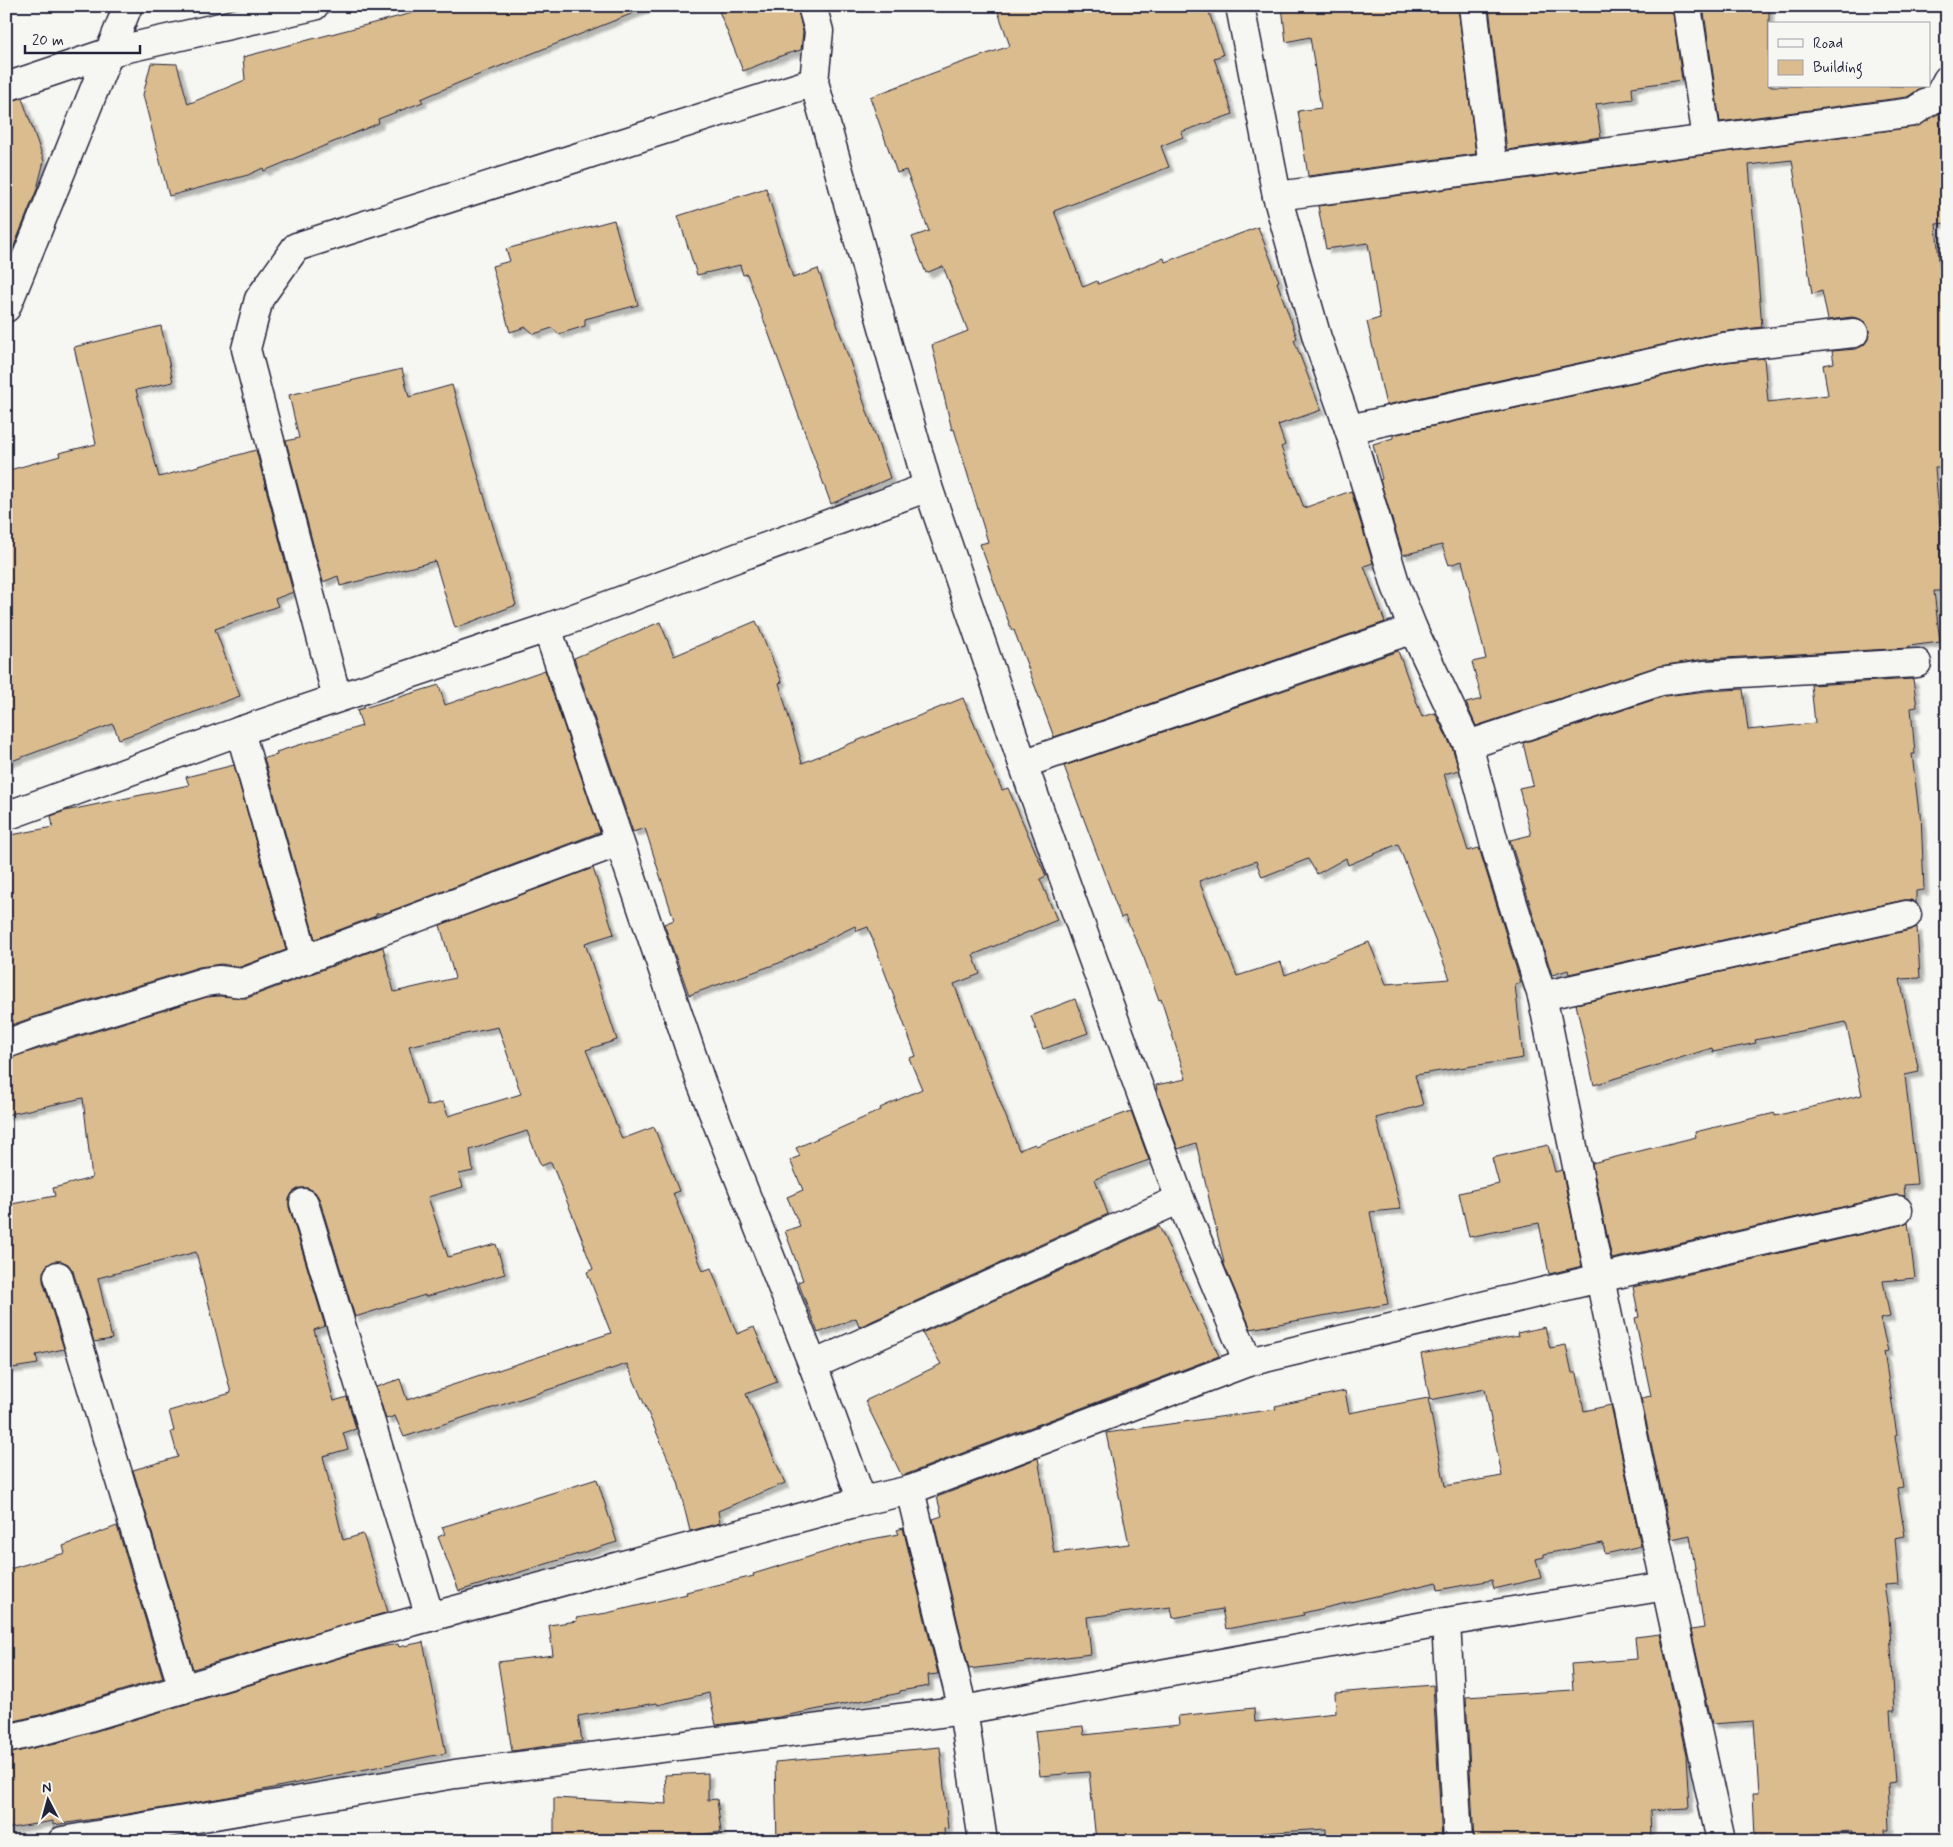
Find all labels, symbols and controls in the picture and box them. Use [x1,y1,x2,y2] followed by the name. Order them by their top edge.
[25,22,140,54] scale bar
[1768,22,1930,88] legend
[32,31,64,51] text: 20 m
[1813,34,1843,54] text: Road
[1813,58,1863,79] text: Building
[22,1774,72,1824] north arrow
[41,1779,52,1798] text: N

